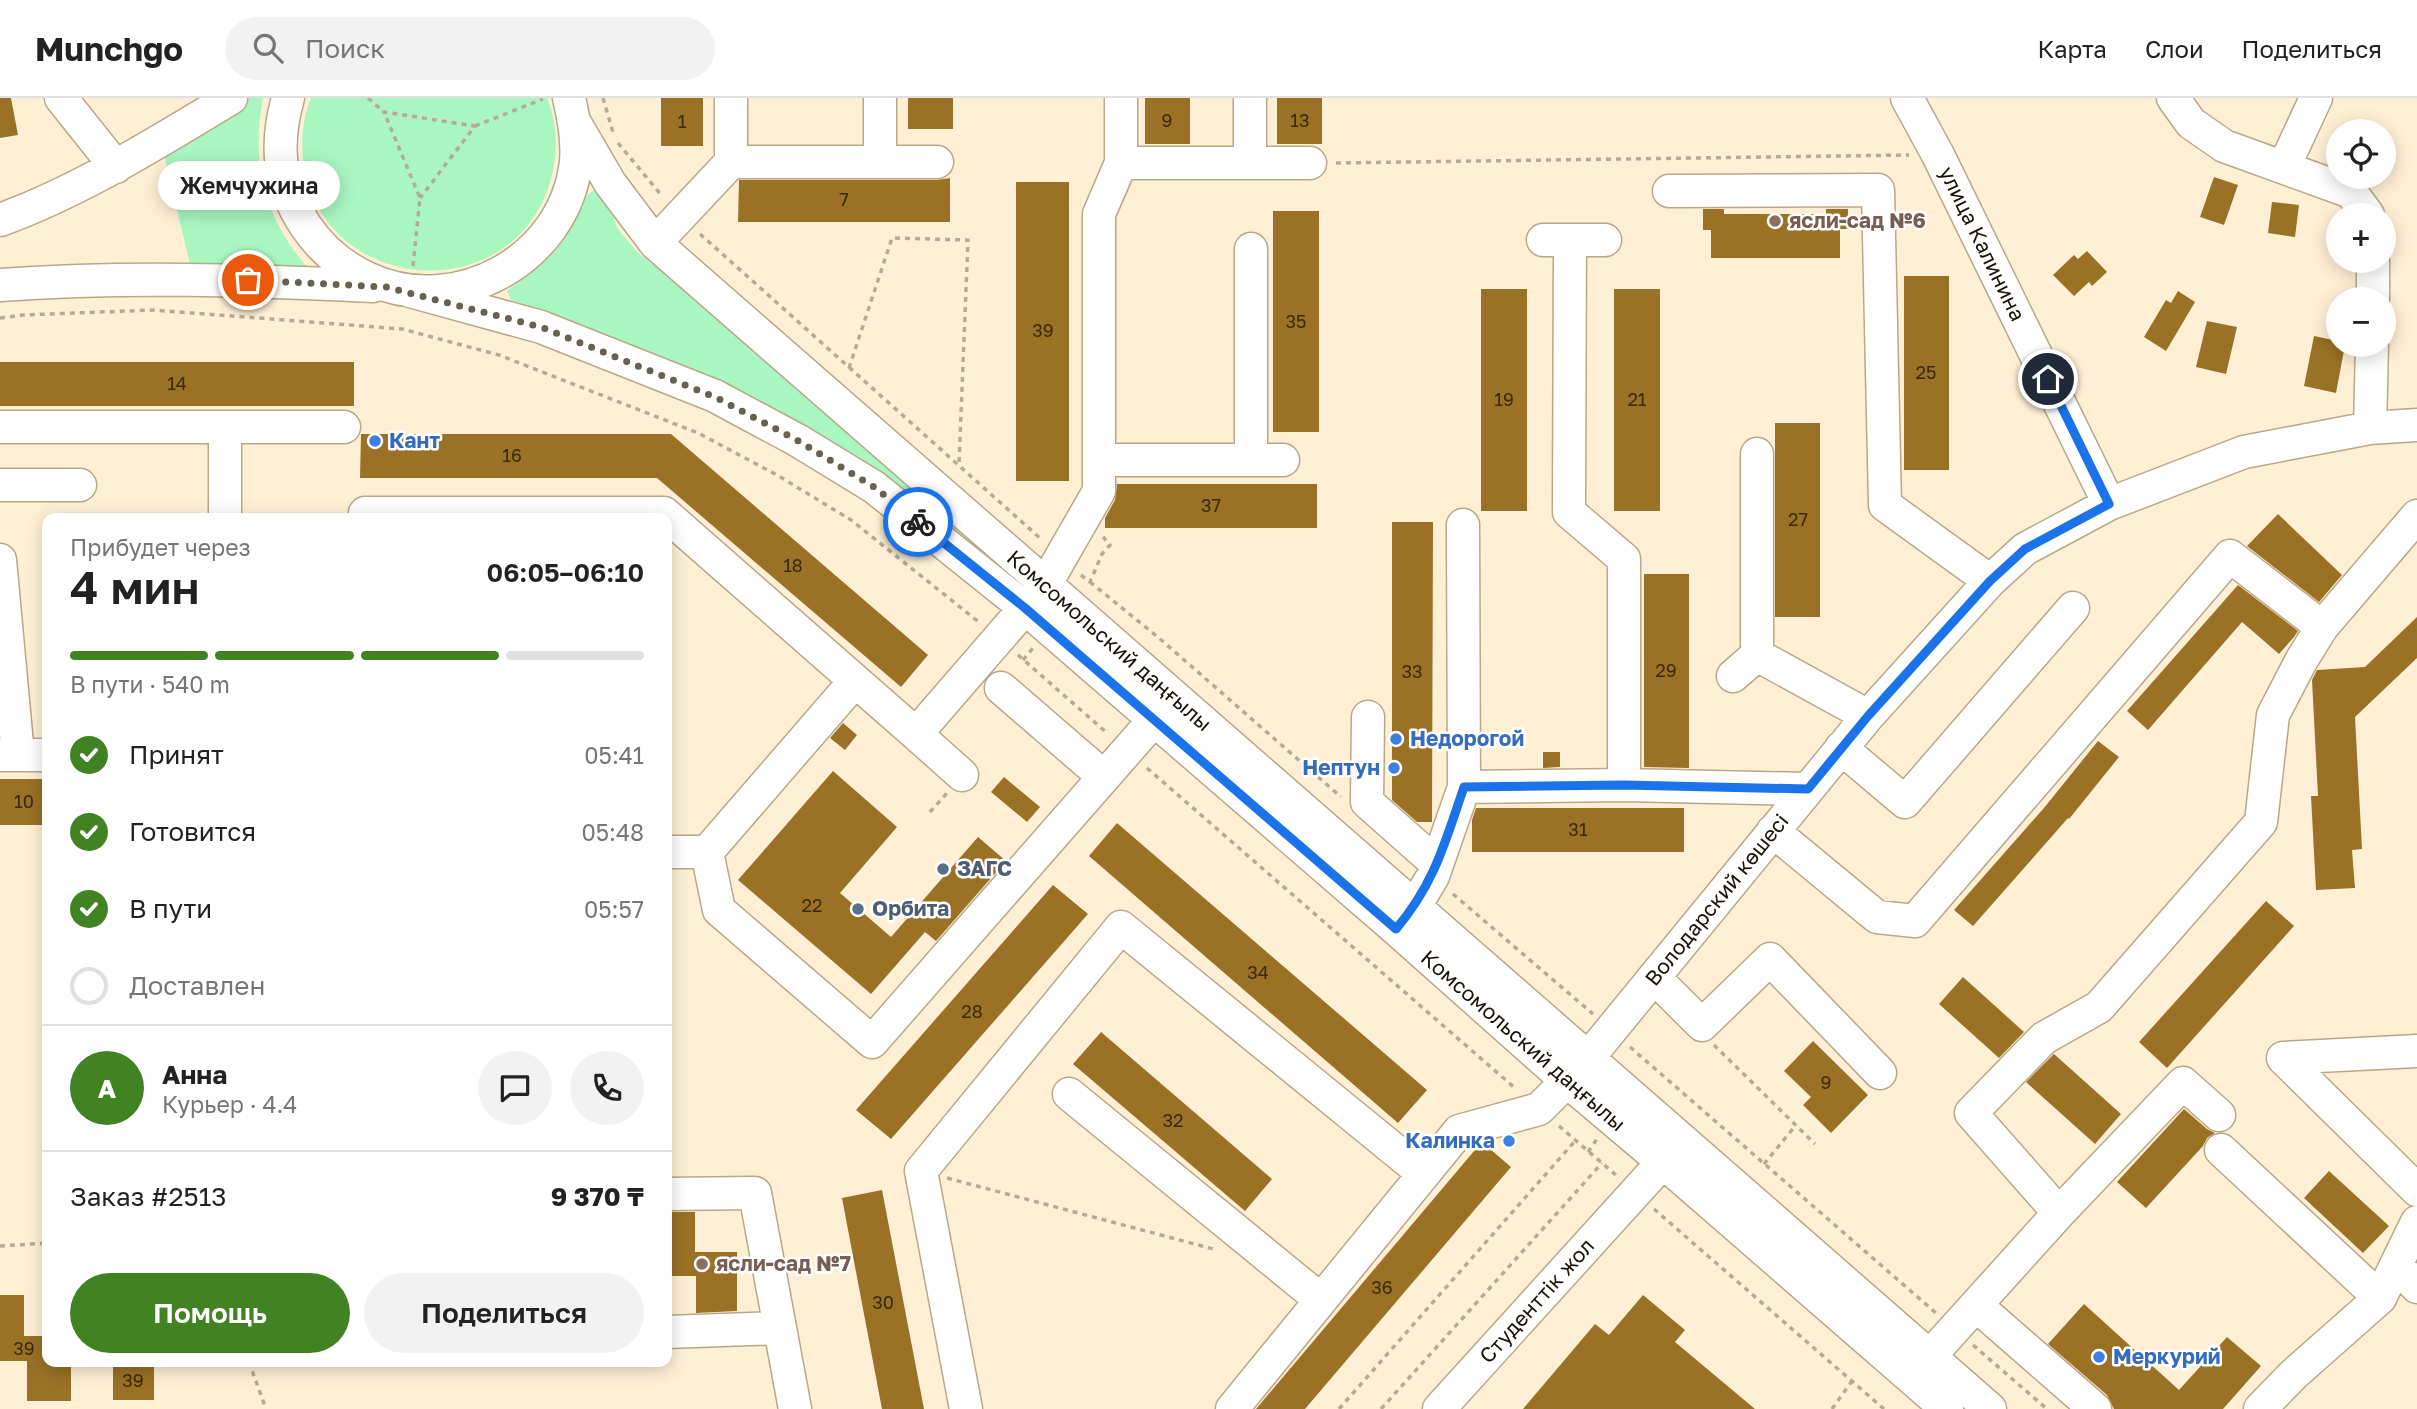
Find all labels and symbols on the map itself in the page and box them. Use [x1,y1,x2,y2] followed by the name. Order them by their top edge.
[1162,109,1172,131] house number: 9
[1290,109,1310,131] house number: 13
[678,110,687,132] house number: 1
[157,161,339,210] callout: Жемчужина
[1934,162,2032,325] street label: улица Калинина
[839,188,849,210] house number: 7
[1789,207,1926,233] place label: ясли-сад №6
[1767,213,1783,229] marker: ясли-сад №6
[218,250,278,310] pin
[1286,310,1306,332] house number: 35
[1032,319,1054,341] house number: 39
[2018,349,2078,409] pin
[1916,361,1936,383] house number: 25
[167,372,187,394] house number: 14
[1494,388,1514,410] house number: 19
[1627,388,1647,410] house number: 21
[389,427,440,453] place label: Кант
[367,433,383,449] marker: Кант
[502,444,522,466] house number: 16
[883,487,953,557] courier
[1201,494,1221,516] house number: 37
[1788,508,1808,530] house number: 27
[1002,544,1217,736] street label: Комсомольский даңғылы
[783,554,803,576] house number: 18
[1655,659,1677,681] house number: 29
[1401,660,1423,682] house number: 33
[1410,725,1524,751] place label: Недорогой
[1388,731,1404,747] marker: Недорогой
[1302,754,1380,780] place label: Нептун
[1386,760,1402,776] marker: Нептун
[14,790,34,812] house number: 10
[1639,808,1794,991] street label: Володарский көшесі
[1568,818,1588,840] house number: 31
[957,855,1012,881] place label: ЗАГС
[935,861,951,877] marker: ЗАГС
[802,894,822,916] house number: 22
[872,895,949,921] place label: Орбита
[850,901,866,917] marker: Орбита
[1416,944,1631,1136] street label: Комсомольский даңғылы
[1247,961,1269,983] house number: 34
[961,1000,983,1022] house number: 28
[1821,1071,1831,1093] house number: 9
[1163,1109,1183,1131] house number: 32
[1405,1127,1495,1153] place label: Калинка
[1501,1133,1517,1149] marker: Калинка
[1473,1233,1599,1368] street label: Студенттік жол
[716,1250,851,1276] place label: ясли-сад №7
[694,1256,710,1272] marker: ясли-сад №7
[1371,1276,1393,1298] house number: 36
[872,1291,894,1313] house number: 30
[13,1337,35,1359] house number: 39
[2113,1343,2221,1369] place label: Меркурий
[2091,1349,2107,1365] marker: Меркурий
[122,1369,144,1391] house number: 39

